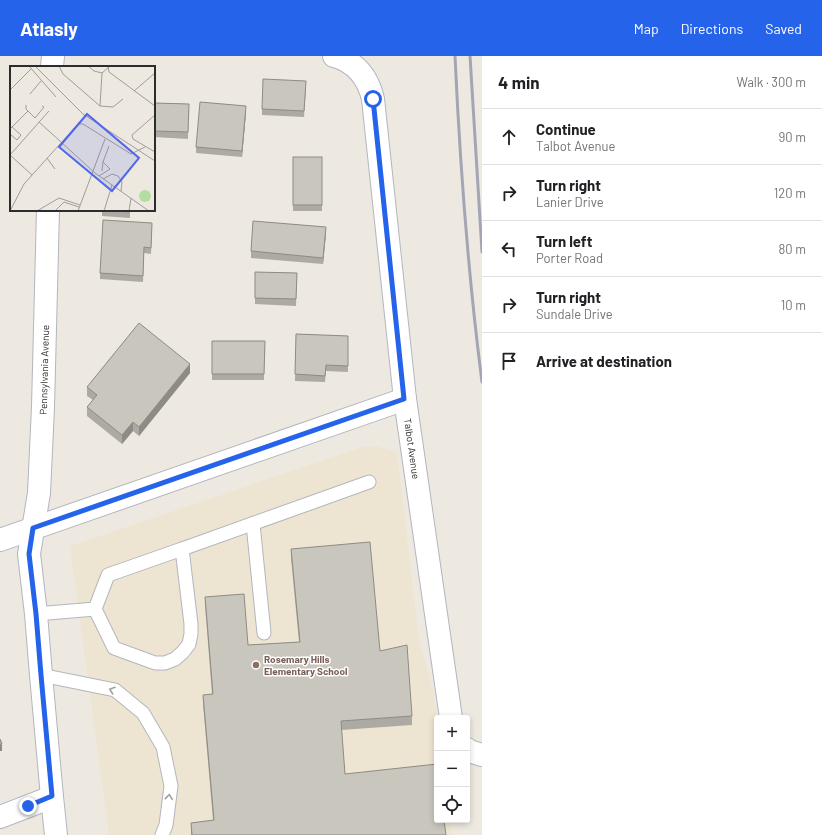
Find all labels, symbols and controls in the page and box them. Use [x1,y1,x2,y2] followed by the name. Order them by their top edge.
[20,17,78,40] text: Atlasly
[634,20,659,37] text: Map
[681,20,743,37] text: Directions
[765,20,802,37] text: Saved
[10,66,155,211] inset map
[498,72,540,92] text: 4 min
[736,74,806,90] text: Walk · 300 m
[364,90,382,108] route start
[536,120,596,138] text: Continue
[498,126,520,148] icon: ahead
[779,129,806,145] text: 90 m
[536,138,616,154] text: Talbot Avenue
[536,176,601,194] text: Turn right
[498,182,520,204] icon: right
[774,185,806,201] text: 120 m
[536,194,604,210] text: Lanier Drive
[536,232,592,250] text: Turn left
[498,238,520,260] icon: left
[779,241,806,257] text: 80 m
[536,250,603,266] text: Porter Road
[536,288,601,306] text: Turn right
[498,294,520,316] icon: right
[781,297,806,313] text: 10 m
[536,306,613,322] text: Sundale Drive
[37,325,51,415] street label: Pennsylvania Avenue
[498,350,520,372] icon: arrive
[536,352,672,370] text: Arrive at destination
[402,417,422,480] street label: Talbot Avenue
[264,653,347,677] place label: Rosemary Hills Elementary School
[251,660,261,670] marker: Rosemary Hills Elementary School
[108,686,115,695] one-way arrow
[434,715,470,823] map controls
[434,715,470,751] button: +
[434,751,470,787] button: −
[434,787,470,823] button: locate
[165,794,174,800] one-way arrow
[19,797,37,815] route end

